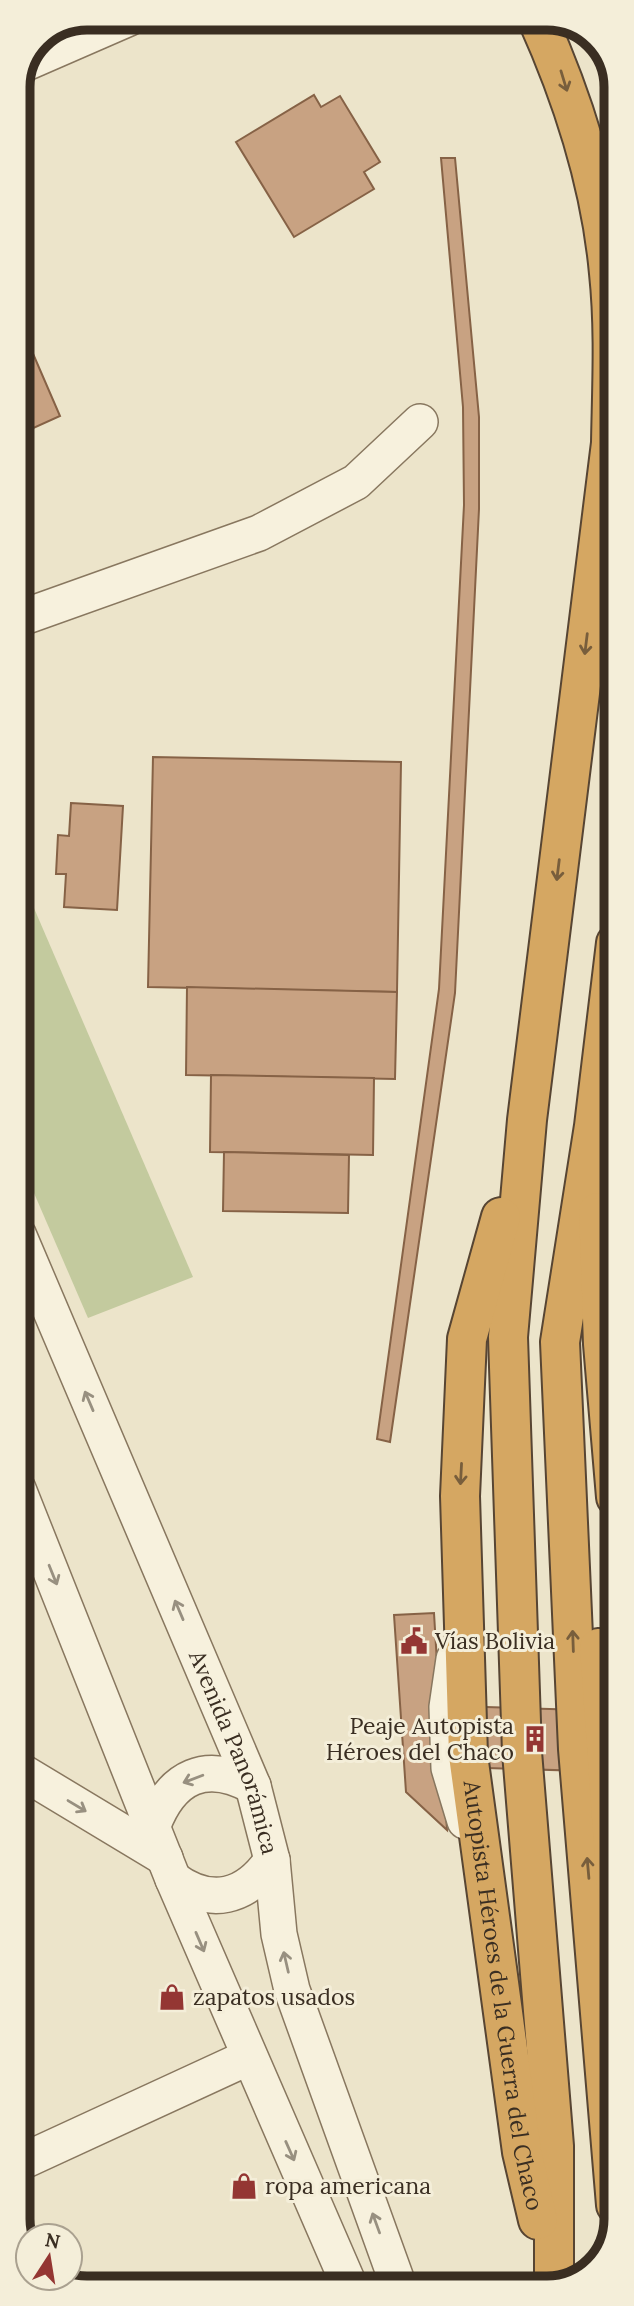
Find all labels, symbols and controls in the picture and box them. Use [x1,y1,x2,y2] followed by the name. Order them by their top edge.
[558,69,571,91] one-way arrow
[580,632,593,655] one-way arrow
[552,858,565,880] one-way arrow
[82,1391,95,1412] one-way arrow
[454,1462,467,1485] one-way arrow
[47,1564,60,1586] one-way arrow
[171,1600,184,1622] one-way arrow
[399,1626,429,1656] public building icon: Vías Bolivia
[434,1626,555,1655] place label: Vías Bolivia
[567,1630,580,1653] one-way arrow
[183,1645,285,1857] street label: Avenida Panorámica
[326,1711,514,1766] place label: Peaje Autopista Héroes del Chaco
[520,1724,550,1754] building icon: Peaje Autopista Héroes del Chaco
[182,1773,204,1786] one-way arrow
[457,1778,550,2213] street label: Autopista Héroes de la Guerra del Chaco
[67,1799,87,1813] one-way arrow
[581,1857,594,1880] one-way arrow
[194,1931,207,1952] one-way arrow
[278,1951,292,1974] one-way arrow
[157,1982,187,2012] shop icon: zapatos usados
[193,1982,355,2011] place label: zapatos usados
[284,2139,297,2161] one-way arrow
[229,2171,259,2201] shop icon: ropa americana
[265,2171,431,2200] place label: ropa americana
[369,2213,381,2235] one-way arrow
[14,2222,84,2292] north arrow
[43,2227,63,2254] text: N

